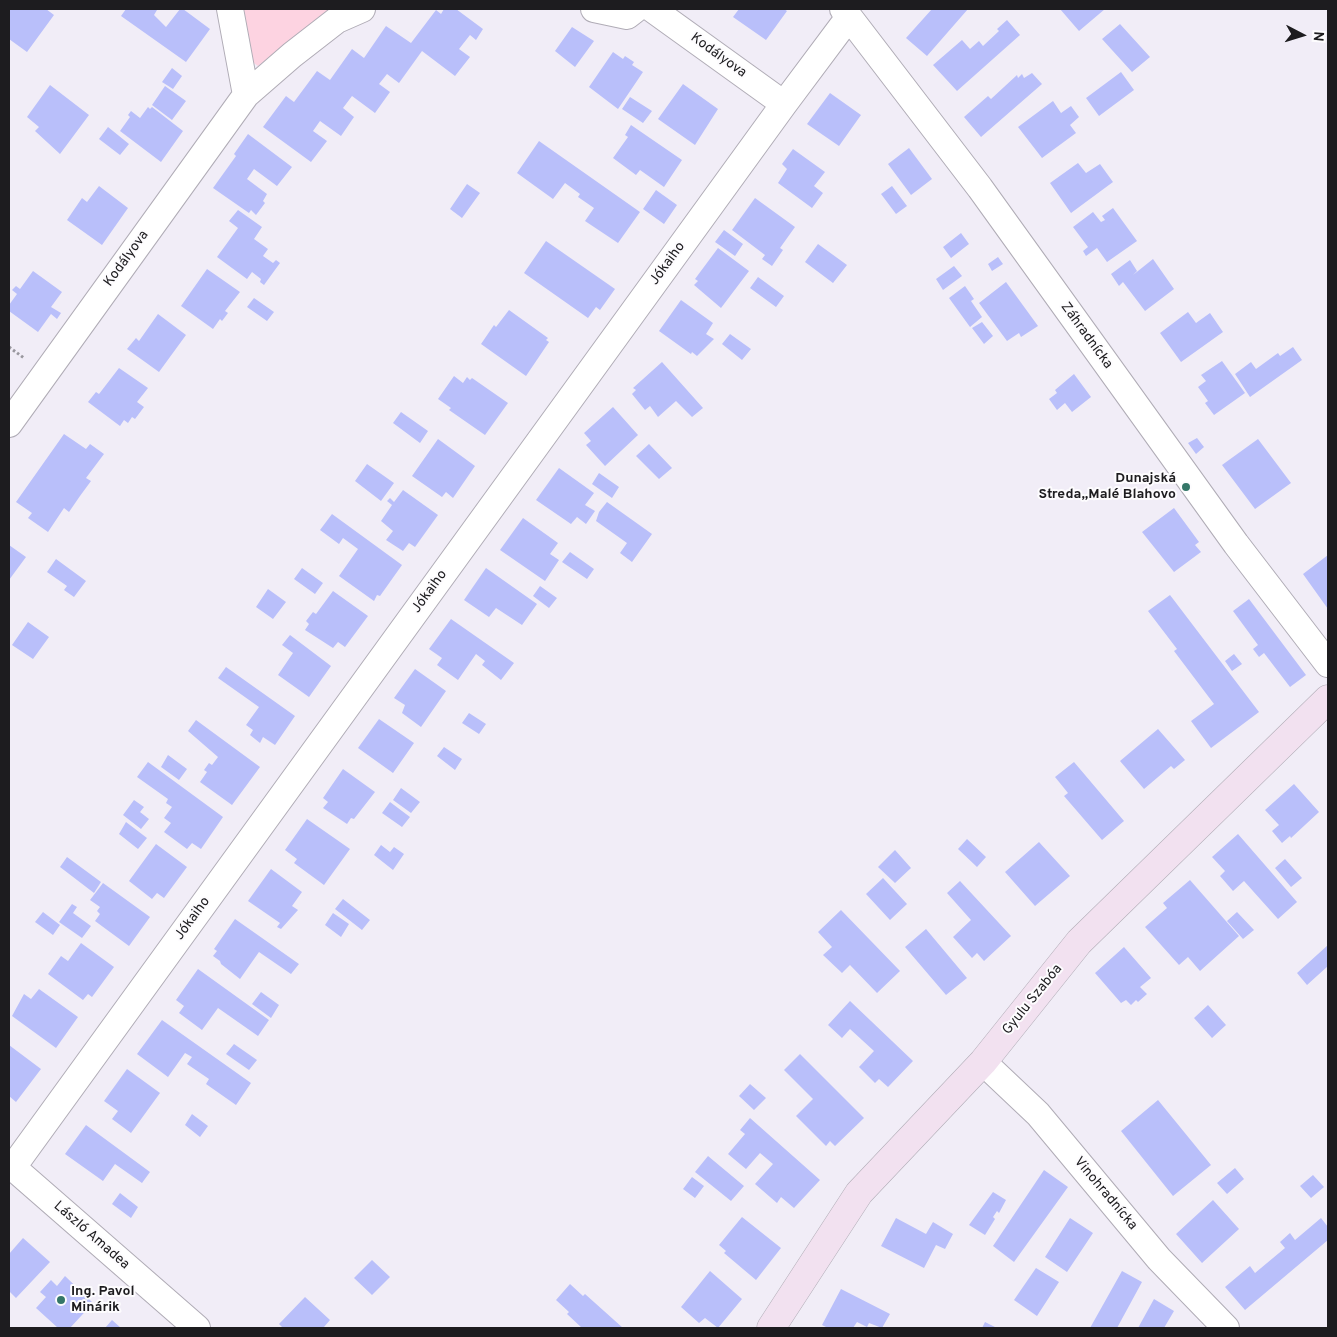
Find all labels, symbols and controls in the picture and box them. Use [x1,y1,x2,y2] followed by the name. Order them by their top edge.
[1277,10,1327,60] north arrow
[687,30,749,82] street label: Kodályova
[1309,31,1326,42] text: N
[101,228,153,290] street label: Kodályova
[647,239,689,289] street label: Jókaiho
[1056,300,1116,372] street label: Záhradnícka
[1038,471,1176,504] place label: Dunajská Streda,,Malé Blahovo
[1180,481,1192,493] marker: Dunajská Streda,,Malé Blahovo
[409,567,451,617] street label: Jókaiho
[172,894,214,944] street label: Jókaiho
[1000,961,1066,1039] street label: Gyulu Szabóa
[1070,1154,1140,1234] street label: Vinohradnícka
[50,1198,132,1274] street label: László Amadea
[71,1284,134,1316] place label: Ing. Pavol Minárik
[55,1294,67,1306] marker: Ing. Pavol Minárik

